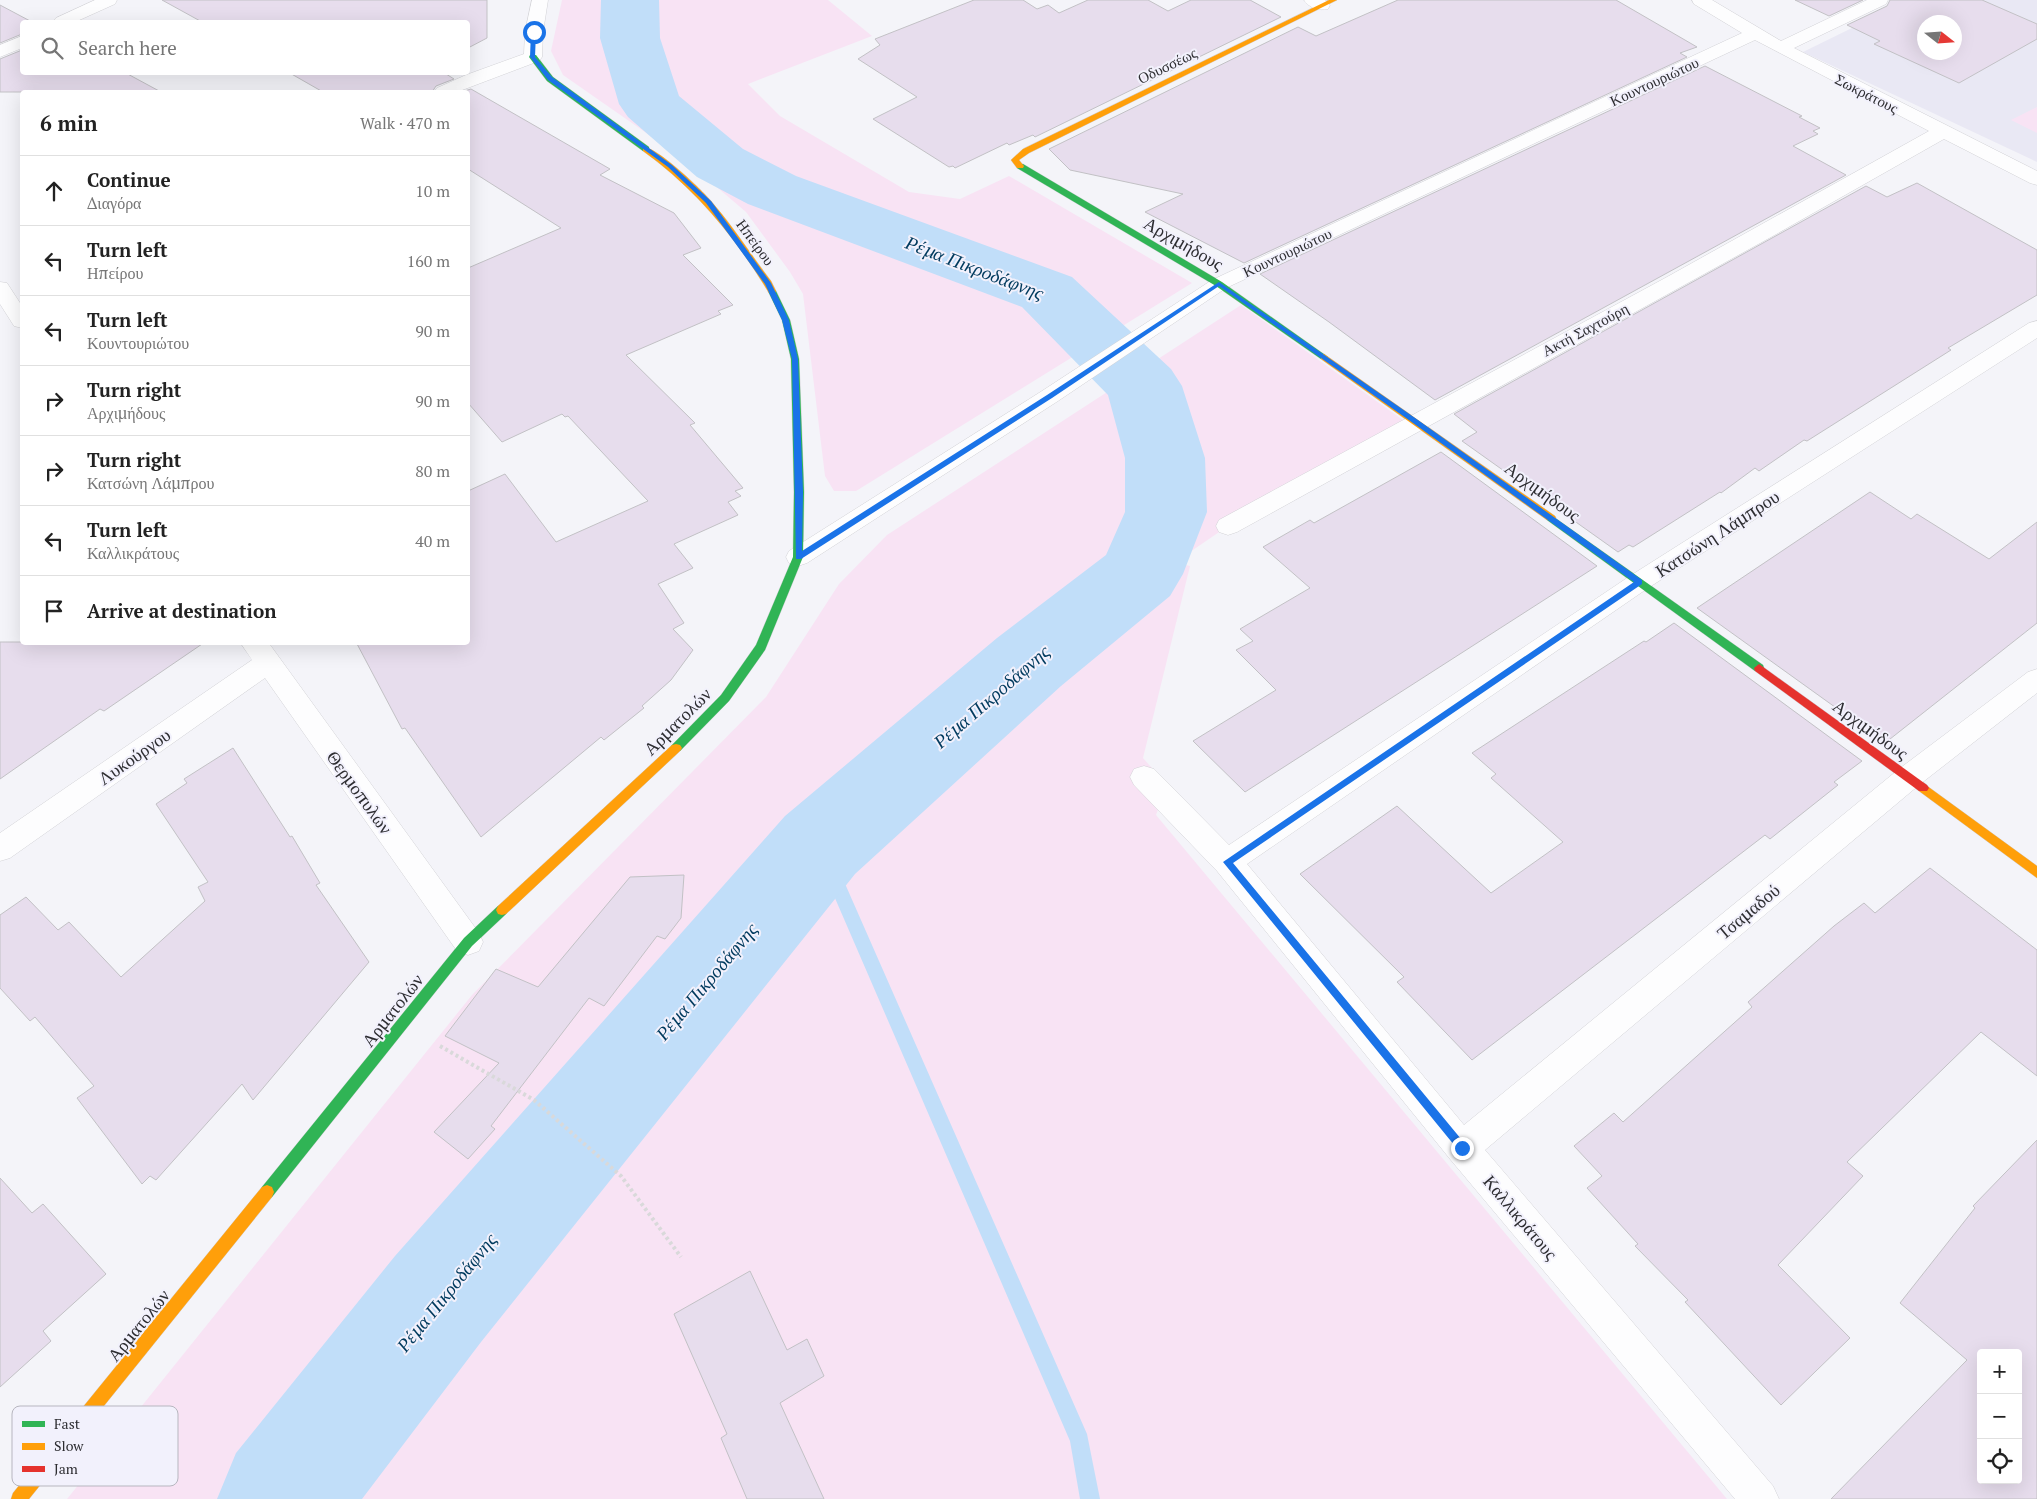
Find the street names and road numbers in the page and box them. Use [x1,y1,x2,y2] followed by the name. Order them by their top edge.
[1134,42,1200,88] street label: Οδυσσέως
[1606,52,1702,110] street label: Κουντουριώτου
[1832,69,1902,117] street label: Σωκράτους
[1140,211,1228,275] street label: Αρχιμήδους
[732,215,780,269] street label: Ηπείρου
[1239,223,1335,281] street label: Κουντουριώτου
[1538,298,1632,360] street label: Ακτή Σαχτούρη
[1500,455,1586,527] street label: Αρχιμήδους
[1650,484,1784,582] street label: Κατσώνη Λάμπρου
[638,682,716,760] street label: Αρματολών
[1828,693,1914,765] street label: Αρχιμήδους
[93,722,175,790] street label: Λυκούργου
[322,745,398,839] street label: Θερμοπυλών
[1712,878,1785,944] street label: Τσαμαδού
[356,968,428,1052] street label: Αρματολών
[1479,1170,1563,1264] street label: Καλλικράτους
[101,1284,175,1366] street label: Αρματολών

